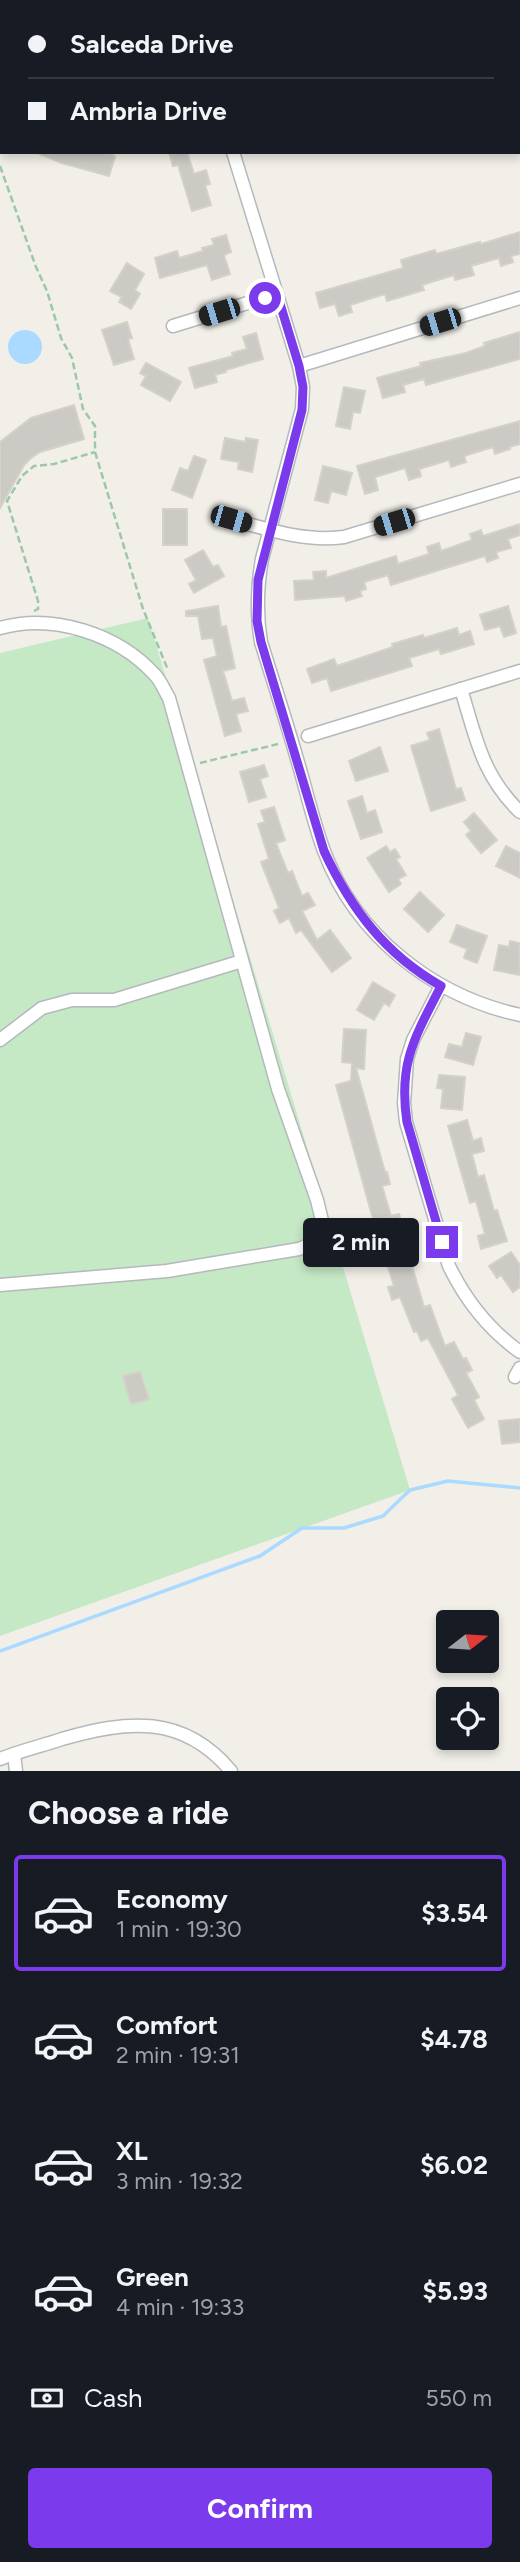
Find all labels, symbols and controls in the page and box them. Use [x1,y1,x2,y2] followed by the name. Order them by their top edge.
[70,28,233,60] text: Salceda Drive
[70,95,227,127] text: Ambria Drive
[249,282,281,314] route start
[196,296,243,328] car
[417,306,464,338] car
[208,503,255,535] car
[371,506,418,538] car
[302,1218,418,1266] callout: 2 min
[426,1226,458,1258] route end
[332,1228,390,1256] text: 2 min
[436,1610,499,1673] north arrow
[436,1610,499,1750] map controls
[436,1687,499,1750] button: locate
[28,1794,229,1832] text: Choose a ride
[32,1882,95,1945] icon: car
[116,1883,228,1915] text: Economy
[421,1897,488,1929] text: $3.54
[116,1915,242,1943] text: 1 min · 19:30
[32,2008,95,2071] icon: car
[116,2009,218,2041] text: Comfort
[420,2023,488,2055] text: $4.78
[116,2041,240,2069] text: 2 min · 19:31
[32,2134,95,2197] icon: car
[116,2135,148,2167] text: XL
[420,2149,488,2181] text: $6.02
[116,2167,243,2195] text: 3 min · 19:32
[32,2260,95,2323] icon: car
[116,2261,189,2293] text: Green
[423,2275,488,2307] text: $5.93
[116,2293,244,2321] text: 4 min · 19:33
[28,2379,66,2417] icon: cash
[84,2382,143,2414] text: Cash
[426,2384,492,2412] text: 550 m
[28,2468,492,2548] button: Confirm

